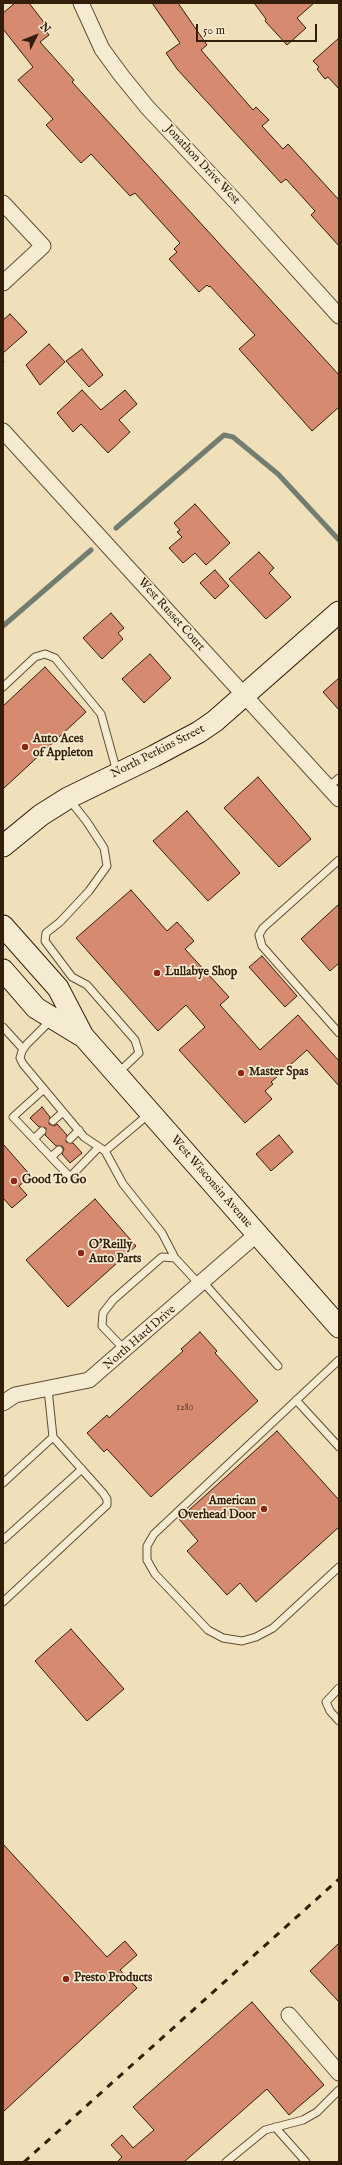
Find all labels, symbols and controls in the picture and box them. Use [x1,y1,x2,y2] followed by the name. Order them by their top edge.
[16,16,56,56] north arrow
[198,16,319,42] scale bar
[37,20,53,36] text: N
[203,23,225,38] text: 50 m
[161,122,243,208] street label: Jonathon Drive West
[135,576,207,654] street label: West Russet Court
[109,722,207,782] street label: North Perkins Street
[33,733,93,761] place label: Auto Aces of Appleton
[20,742,30,752] marker: Auto Aces of Appleton
[165,966,237,980] place label: Lullabye Shop
[152,968,162,978] marker: Lullabye Shop
[249,1066,308,1080] place label: Master Spas
[236,1068,246,1078] marker: Master Spas
[167,1133,255,1231] street label: West Wisconsin Avenue
[22,1174,86,1188] place label: Good To Go
[9,1176,19,1186] marker: Good To Go
[89,1239,141,1267] place label: O'Reilly Auto Parts
[76,1248,86,1258] marker: O'Reilly Auto Parts
[101,1303,179,1373] street label: North Hard Drive
[176,1402,194,1414] house number: 1280
[178,1495,256,1523] place label: American Overhead Door
[259,1504,269,1514] marker: American Overhead Door
[74,1972,152,1986] place label: Presto Products
[61,1974,71,1984] marker: Presto Products

